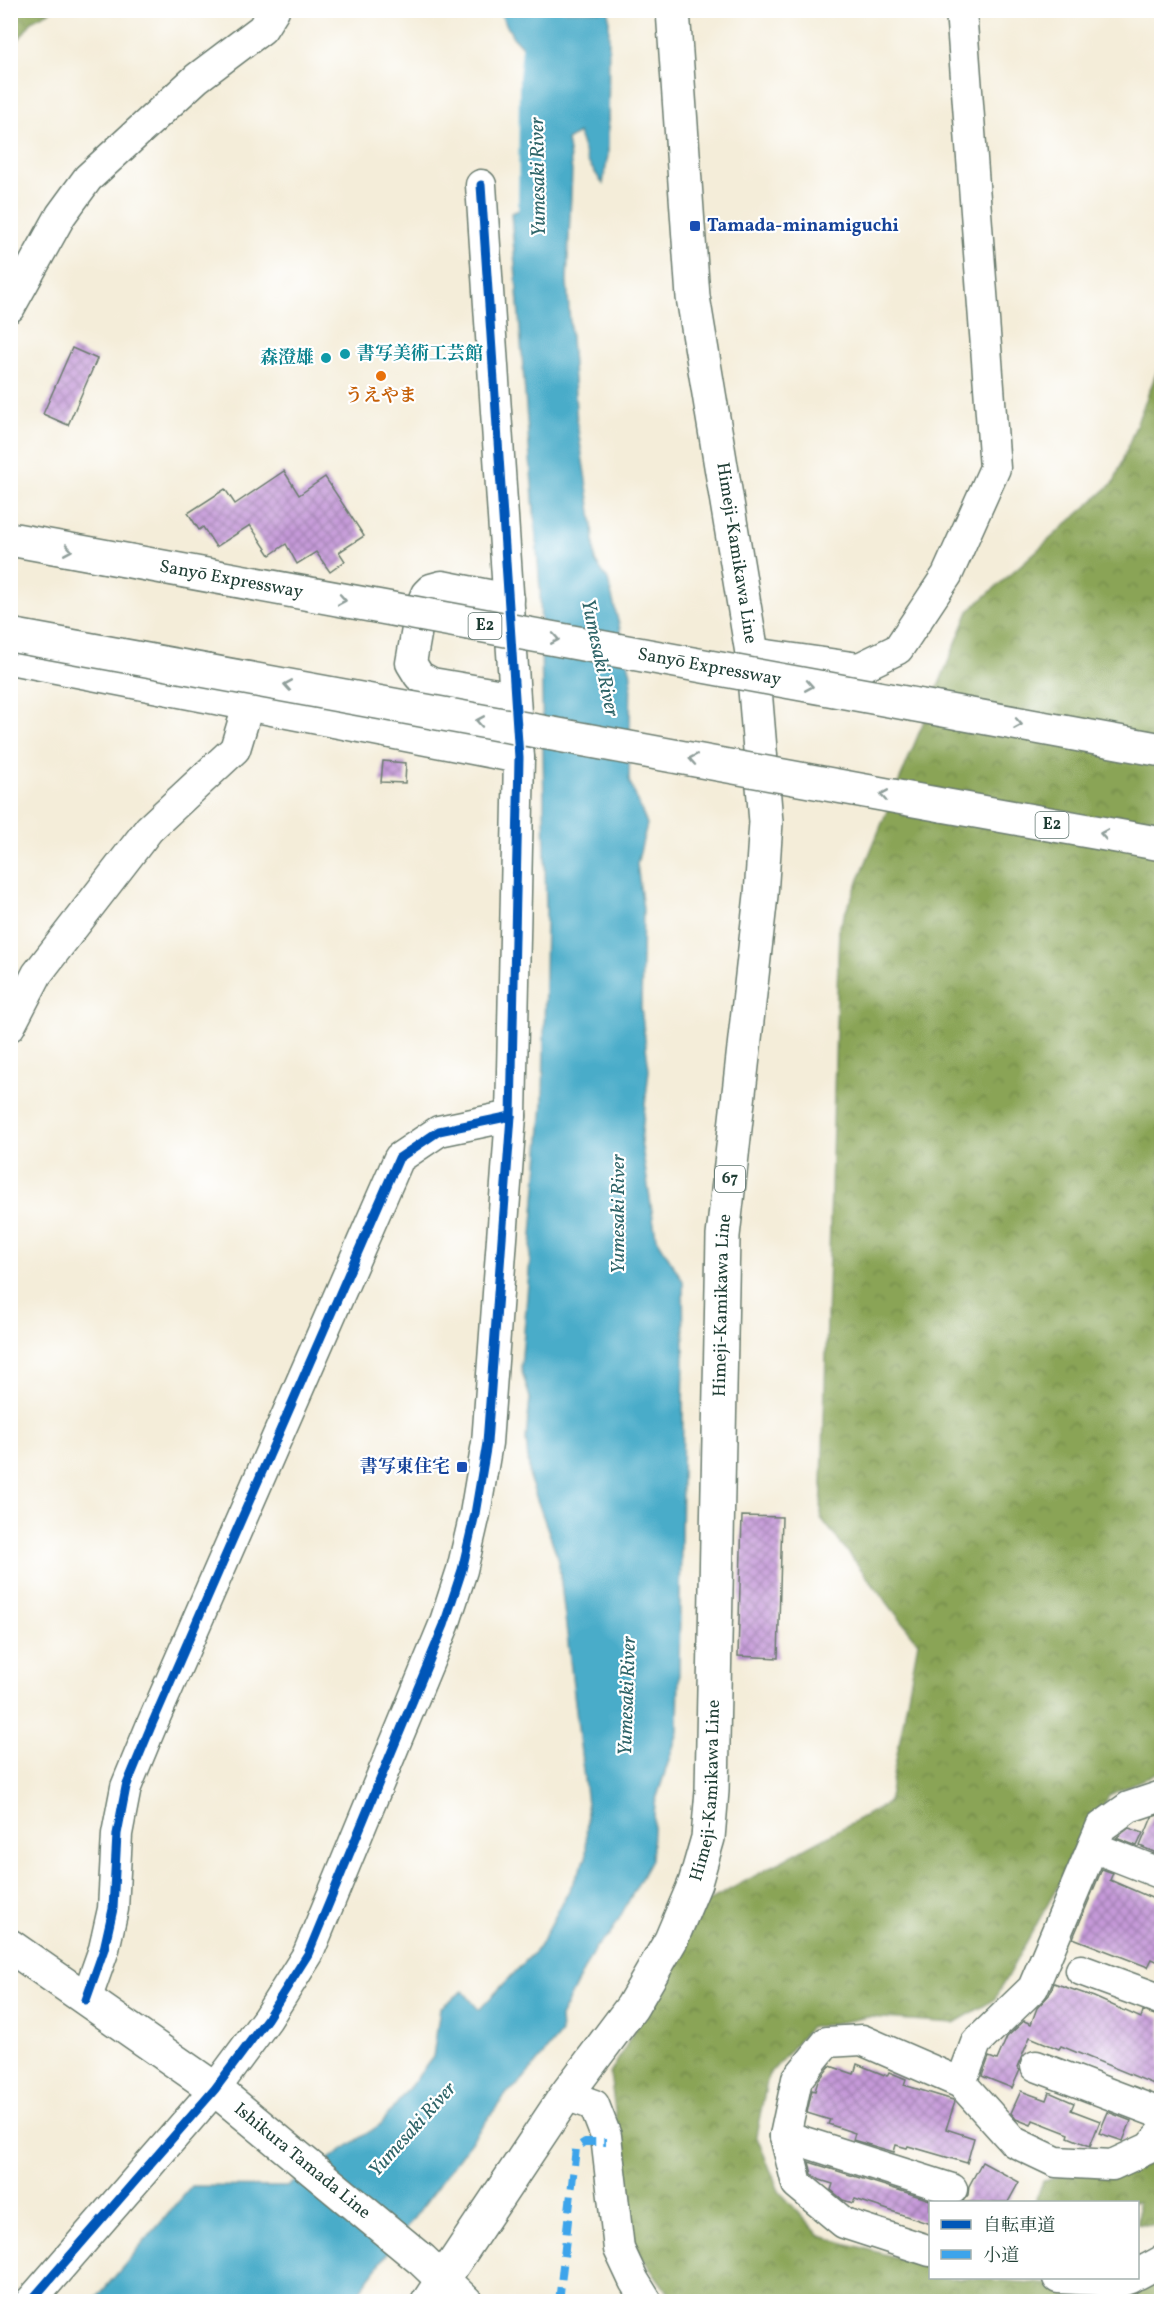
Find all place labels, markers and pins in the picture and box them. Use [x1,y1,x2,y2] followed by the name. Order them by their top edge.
[707,214,899,239] place label: Tamada-minamiguchi
[688,219,702,233] marker: Tamada-minamiguchi
[357,342,483,367] place label: 書写美術工芸館
[260,346,314,371] place label: 森澄雄
[338,347,352,361] marker: 書写美術工芸館
[319,351,333,365] marker: 森澄雄
[374,369,388,383] marker: うえやま
[345,384,417,409] place label: うえやま
[360,1455,450,1480] place label: 書写東住宅
[455,1460,469,1474] marker: 書写東住宅

